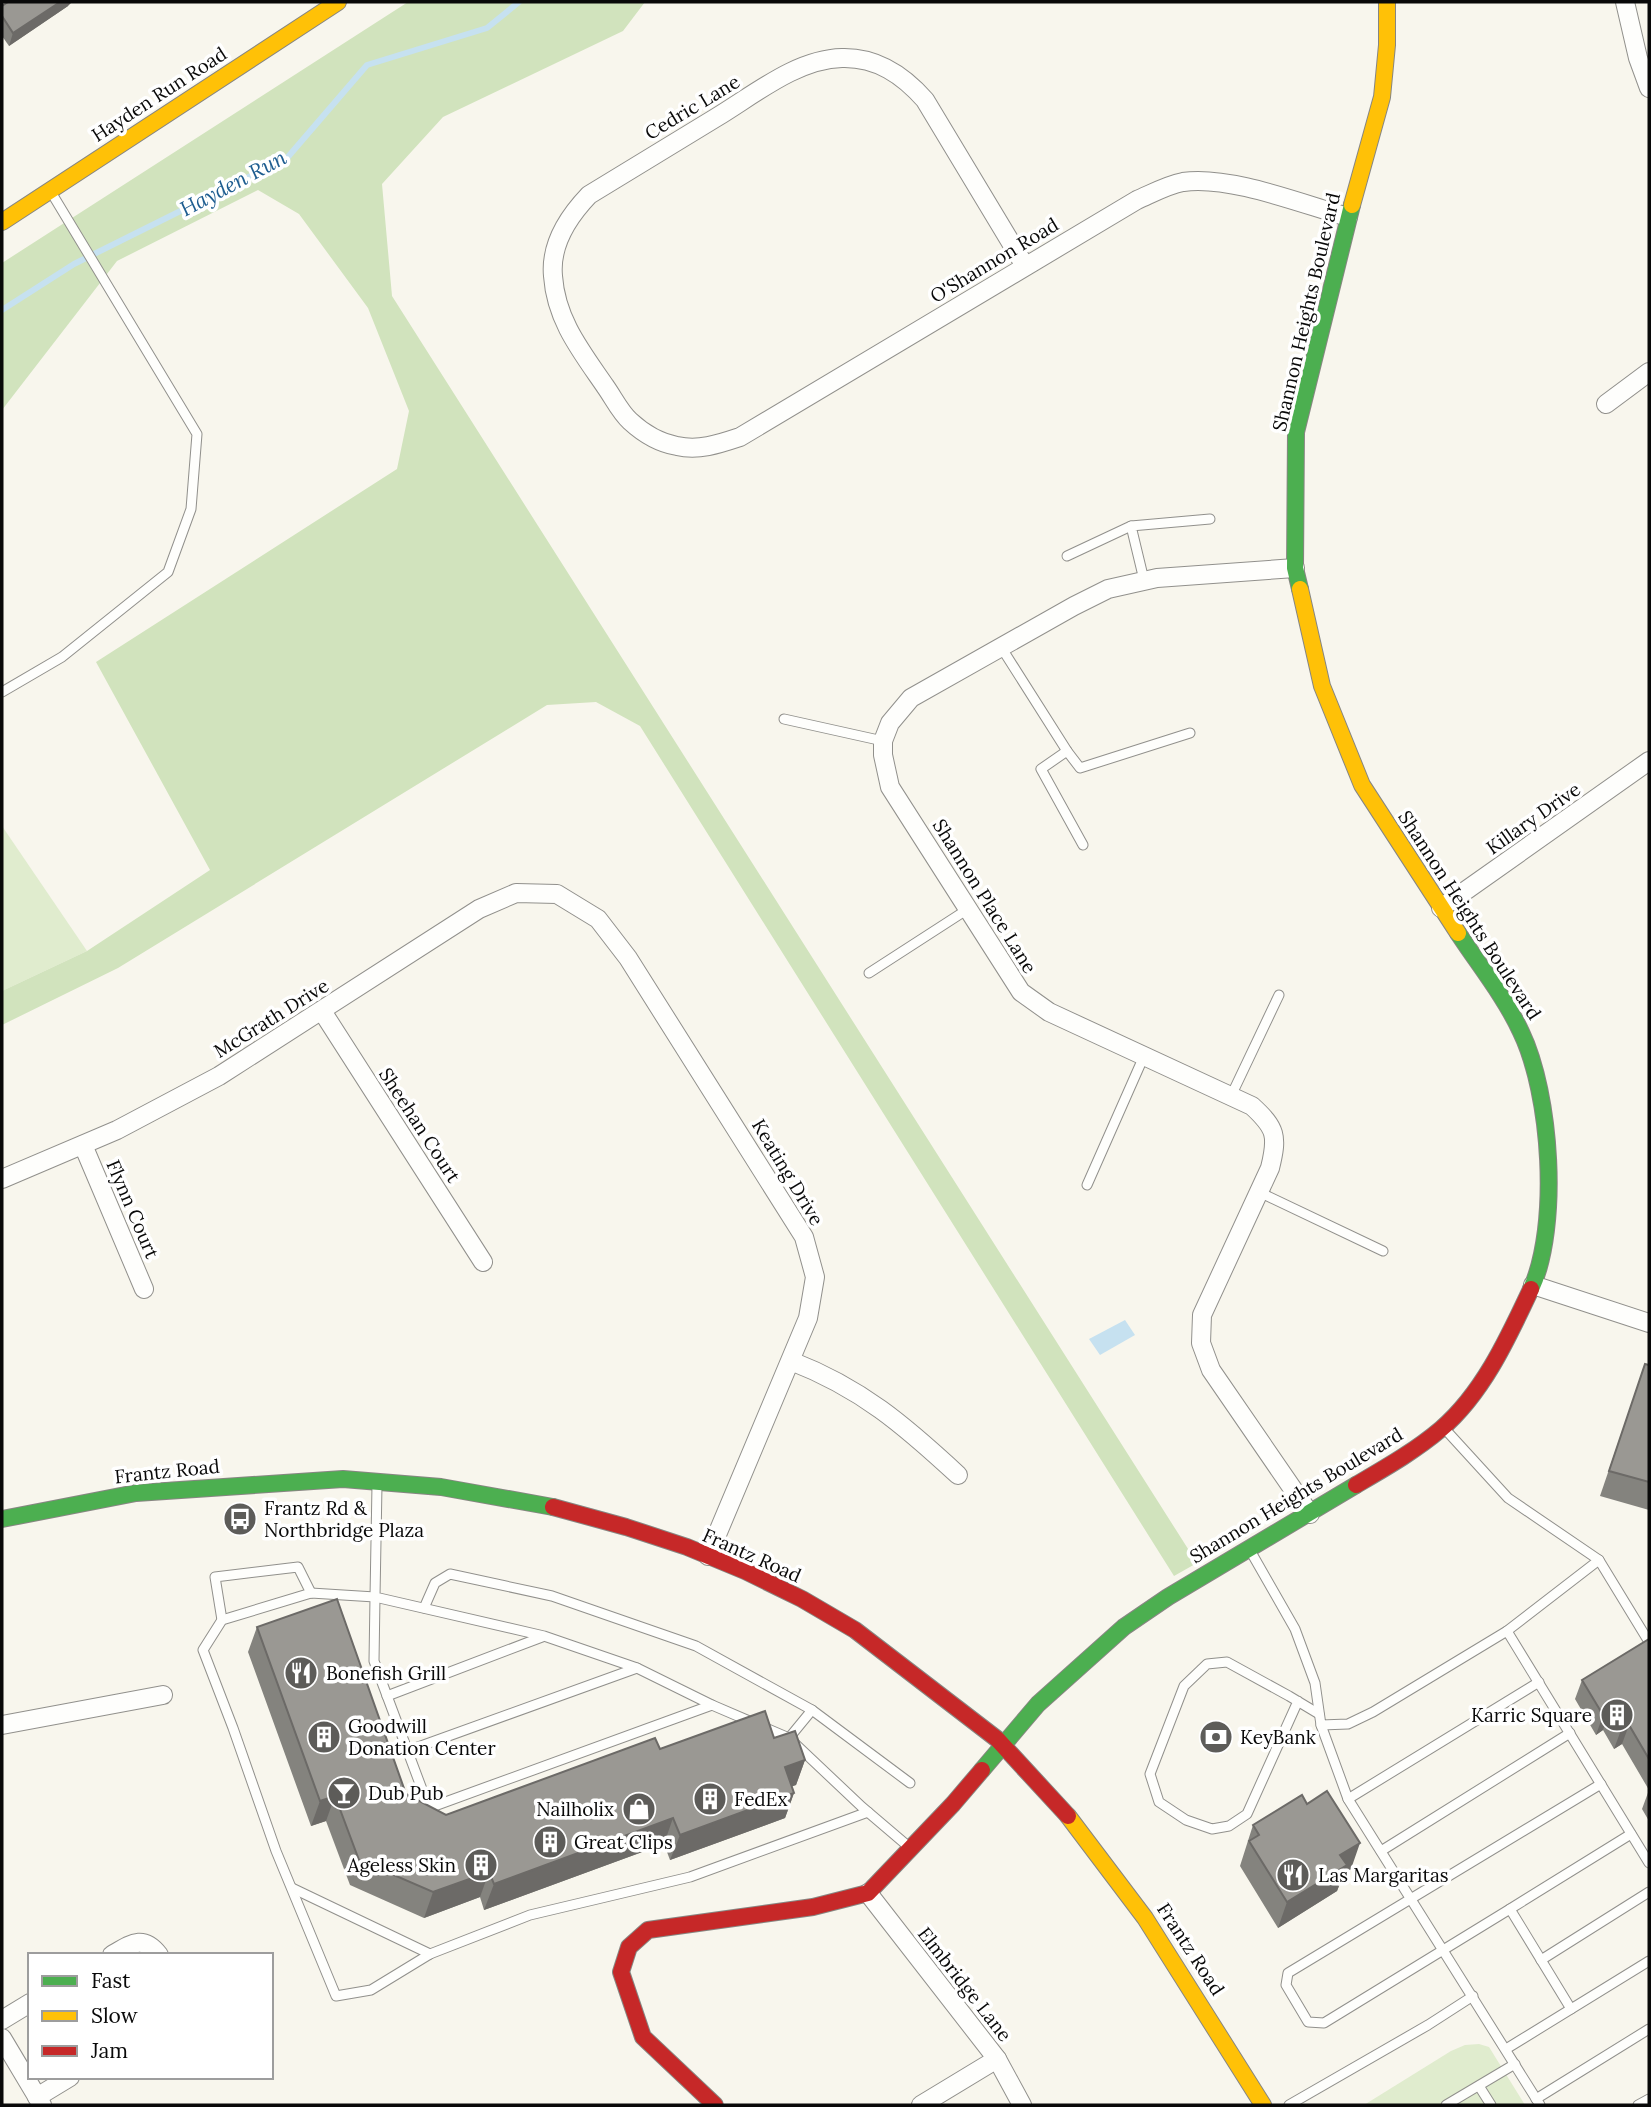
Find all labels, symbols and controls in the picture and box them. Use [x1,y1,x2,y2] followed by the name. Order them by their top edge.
[87,41,231,147] street label: Hayden Run Road
[640,69,744,145] street label: Cedric Lane
[175,144,291,222] water label: Hayden Run
[1267,190,1345,434] street label: Shannon Heights Boulevard
[925,212,1063,308] street label: O'Shannon Road
[1481,777,1585,859] street label: Killary Drive
[1393,806,1547,1024] street label: Shannon Heights Boulevard
[928,814,1042,978] street label: Shannon Place Lane
[209,973,333,1063] street label: McGrath Drive
[374,1063,466,1187] street label: Sheehan Court
[747,1114,829,1230] street label: Keating Drive
[101,1156,165,1263] street label: Flynn Court
[1185,1422,1407,1568] street label: Shannon Heights Boulevard
[113,1454,221,1488] street label: Frantz Road
[264,1496,424,1542] place label: Frantz Rd & Northbridge Plaza
[221,1500,259,1538] bus stop icon: Frantz Rd & Northbridge Plaza
[699,1523,805,1587] street label: Frantz Road
[282,1654,320,1692] restaurant icon: Bonefish Grill
[326,1661,446,1685] place label: Bonefish Grill
[1598,1696,1636,1734] building icon: Karric Square
[1471,1703,1592,1727] place label: Karric Square
[348,1714,496,1760] place label: Goodwill Donation Center
[305,1718,343,1756] building icon: Goodwill Donation Center
[1197,1718,1235,1756] bank icon: KeyBank
[1240,1725,1317,1749] place label: KeyBank
[325,1774,363,1812] bar icon: Dub Pub
[691,1780,729,1818] building icon: FedEx
[368,1781,443,1805] place label: Dub Pub
[734,1787,787,1811] place label: FedEx
[620,1790,658,1828] shop icon: Nailholix
[536,1797,614,1821] place label: Nailholix
[531,1823,569,1861] building icon: Great Clips
[574,1830,673,1854] place label: Great Clips
[462,1846,500,1884] building icon: Ageless Skin
[346,1853,456,1877] place label: Ageless Skin
[1274,1856,1312,1894] restaurant icon: Las Margaritas
[1318,1863,1449,1887] place label: Las Margaritas
[1152,1898,1230,2000] street label: Frantz Road
[913,1922,1017,2046] street label: Elmbridge Lane
[28,1953,273,2079] legend
[91,1967,131,1994] text: Fast
[91,2002,138,2029] text: Slow
[90,2037,128,2064] text: Jam

